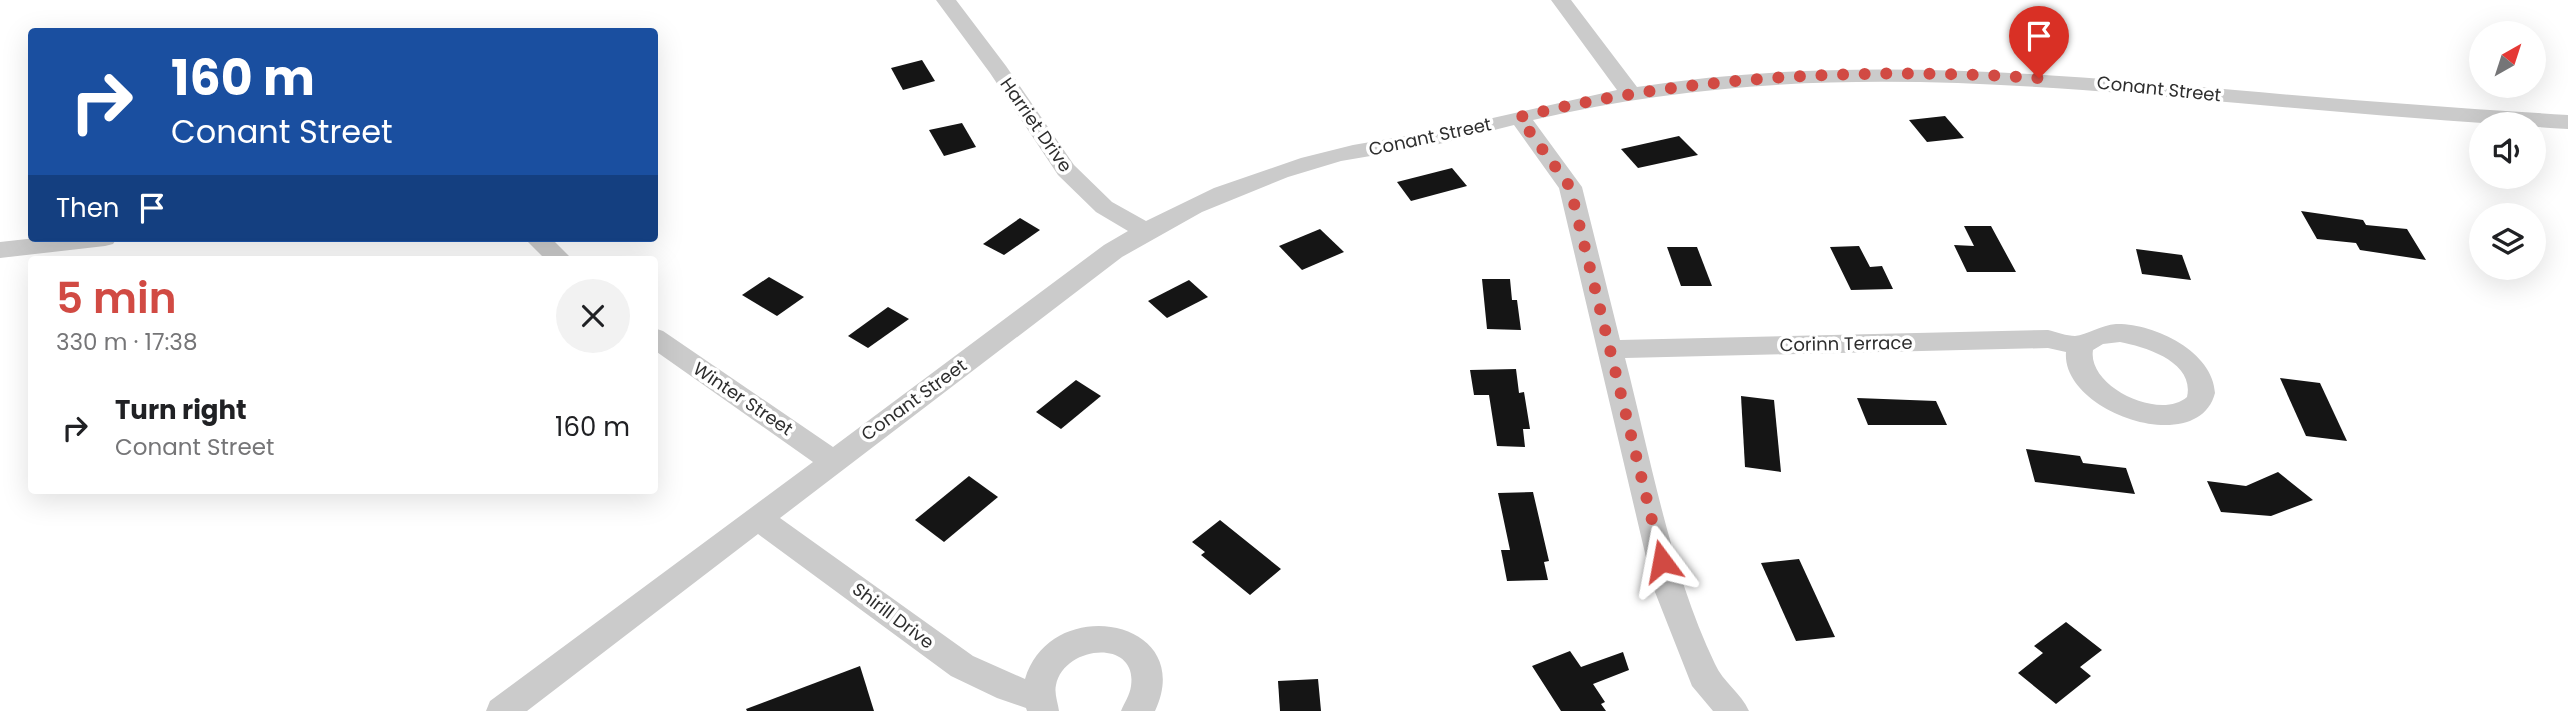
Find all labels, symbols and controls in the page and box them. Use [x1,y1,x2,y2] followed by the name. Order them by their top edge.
[2009,6,2069,78] pin
[2020,17,2058,55] icon: arrive
[2469,21,2546,98] north arrow
[2469,21,2546,280] map controls
[171,44,315,112] text: 160 m
[56,56,147,147] icon: right
[2096,70,2222,107] street label: Conant Street
[995,72,1078,177] street label: Harriet Drive
[171,109,393,154] text: Conant Street
[1366,111,1493,162] street label: Conant Street
[2469,112,2546,189] button: sound
[133,189,171,227] icon: arrive
[56,190,119,226] text: Then
[2469,203,2546,280] button: layers
[56,269,177,328] text: 5 min
[556,279,630,353] button: close
[56,326,197,358] text: 330 m · 17:38
[1779,330,1913,357] street label: Corinn Terrace
[856,353,971,446] street label: Conant Street
[688,356,798,441] street label: Winter Street
[115,392,247,428] text: Turn right
[56,409,94,447] icon: right
[555,409,630,445] text: 160 m
[115,431,274,463] text: Conant Street
[1625,524,1699,598] position arrow
[847,577,939,655] street label: Shirill Drive

